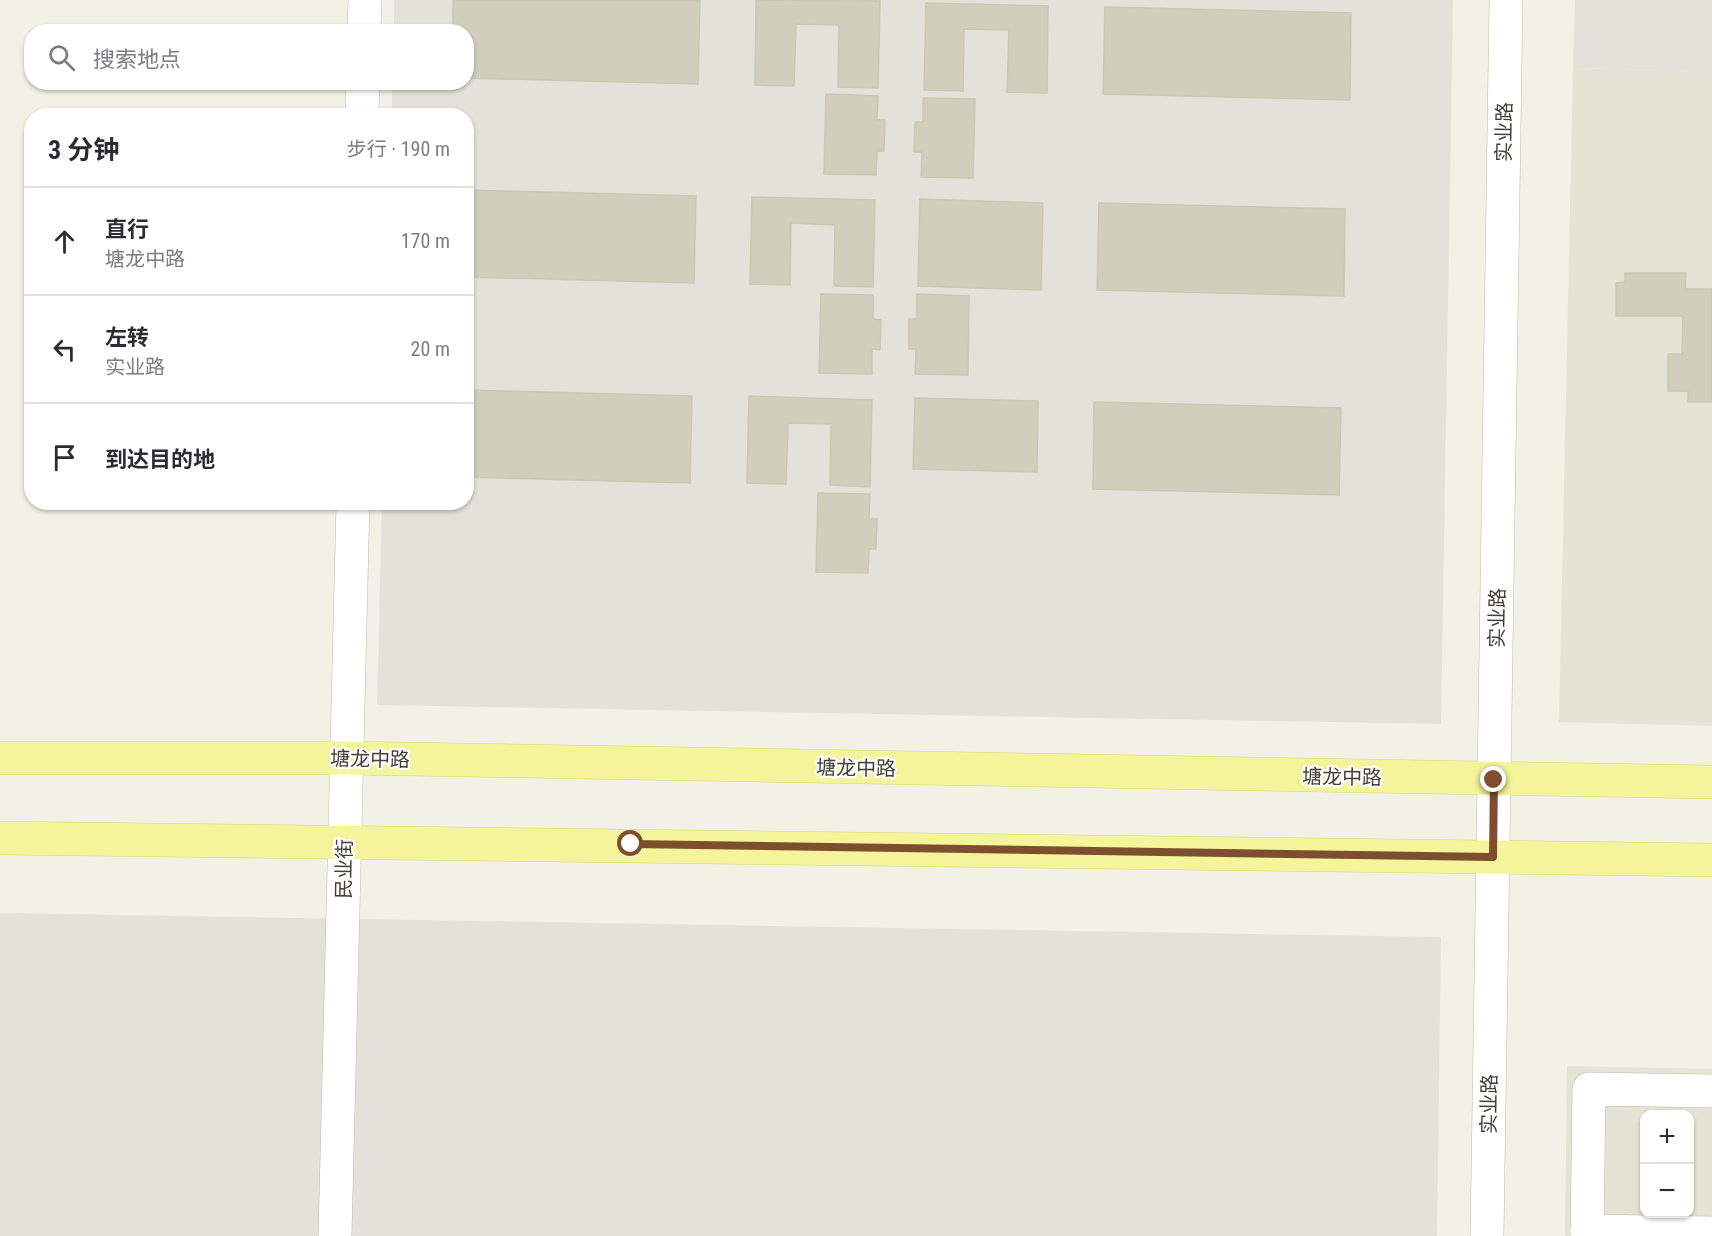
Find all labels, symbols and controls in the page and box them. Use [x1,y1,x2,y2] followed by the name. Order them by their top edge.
[24,24,474,90] search box
[45,41,78,74] icon: search
[93,47,181,72] text: 搜索地点
[1491,102,1517,162] street label: 实业路
[48,135,119,165] text: 3 分钟
[347,137,450,161] text: 步行 · 190 m
[105,217,149,242] text: 直行
[48,225,81,258] icon: ahead
[401,229,450,253] text: 170 m
[105,247,185,271] text: 塘龙中路
[105,325,149,350] text: 左转
[48,333,81,366] icon: left
[411,337,450,361] text: 20 m
[105,355,165,379] text: 实业路
[48,441,81,474] icon: arrive
[105,447,215,472] text: 到达目的地
[1484,588,1510,648] street label: 实业路
[330,746,410,772] street label: 塘龙中路
[816,755,896,781] street label: 塘龙中路
[1302,764,1382,790] street label: 塘龙中路
[1480,766,1506,792] route end
[617,830,643,856] route start
[331,839,357,899] street label: 民业街
[1476,1074,1502,1134] street label: 实业路
[1640,1110,1694,1218] map controls
[1640,1110,1694,1164] button: +
[1640,1164,1694,1218] button: −

